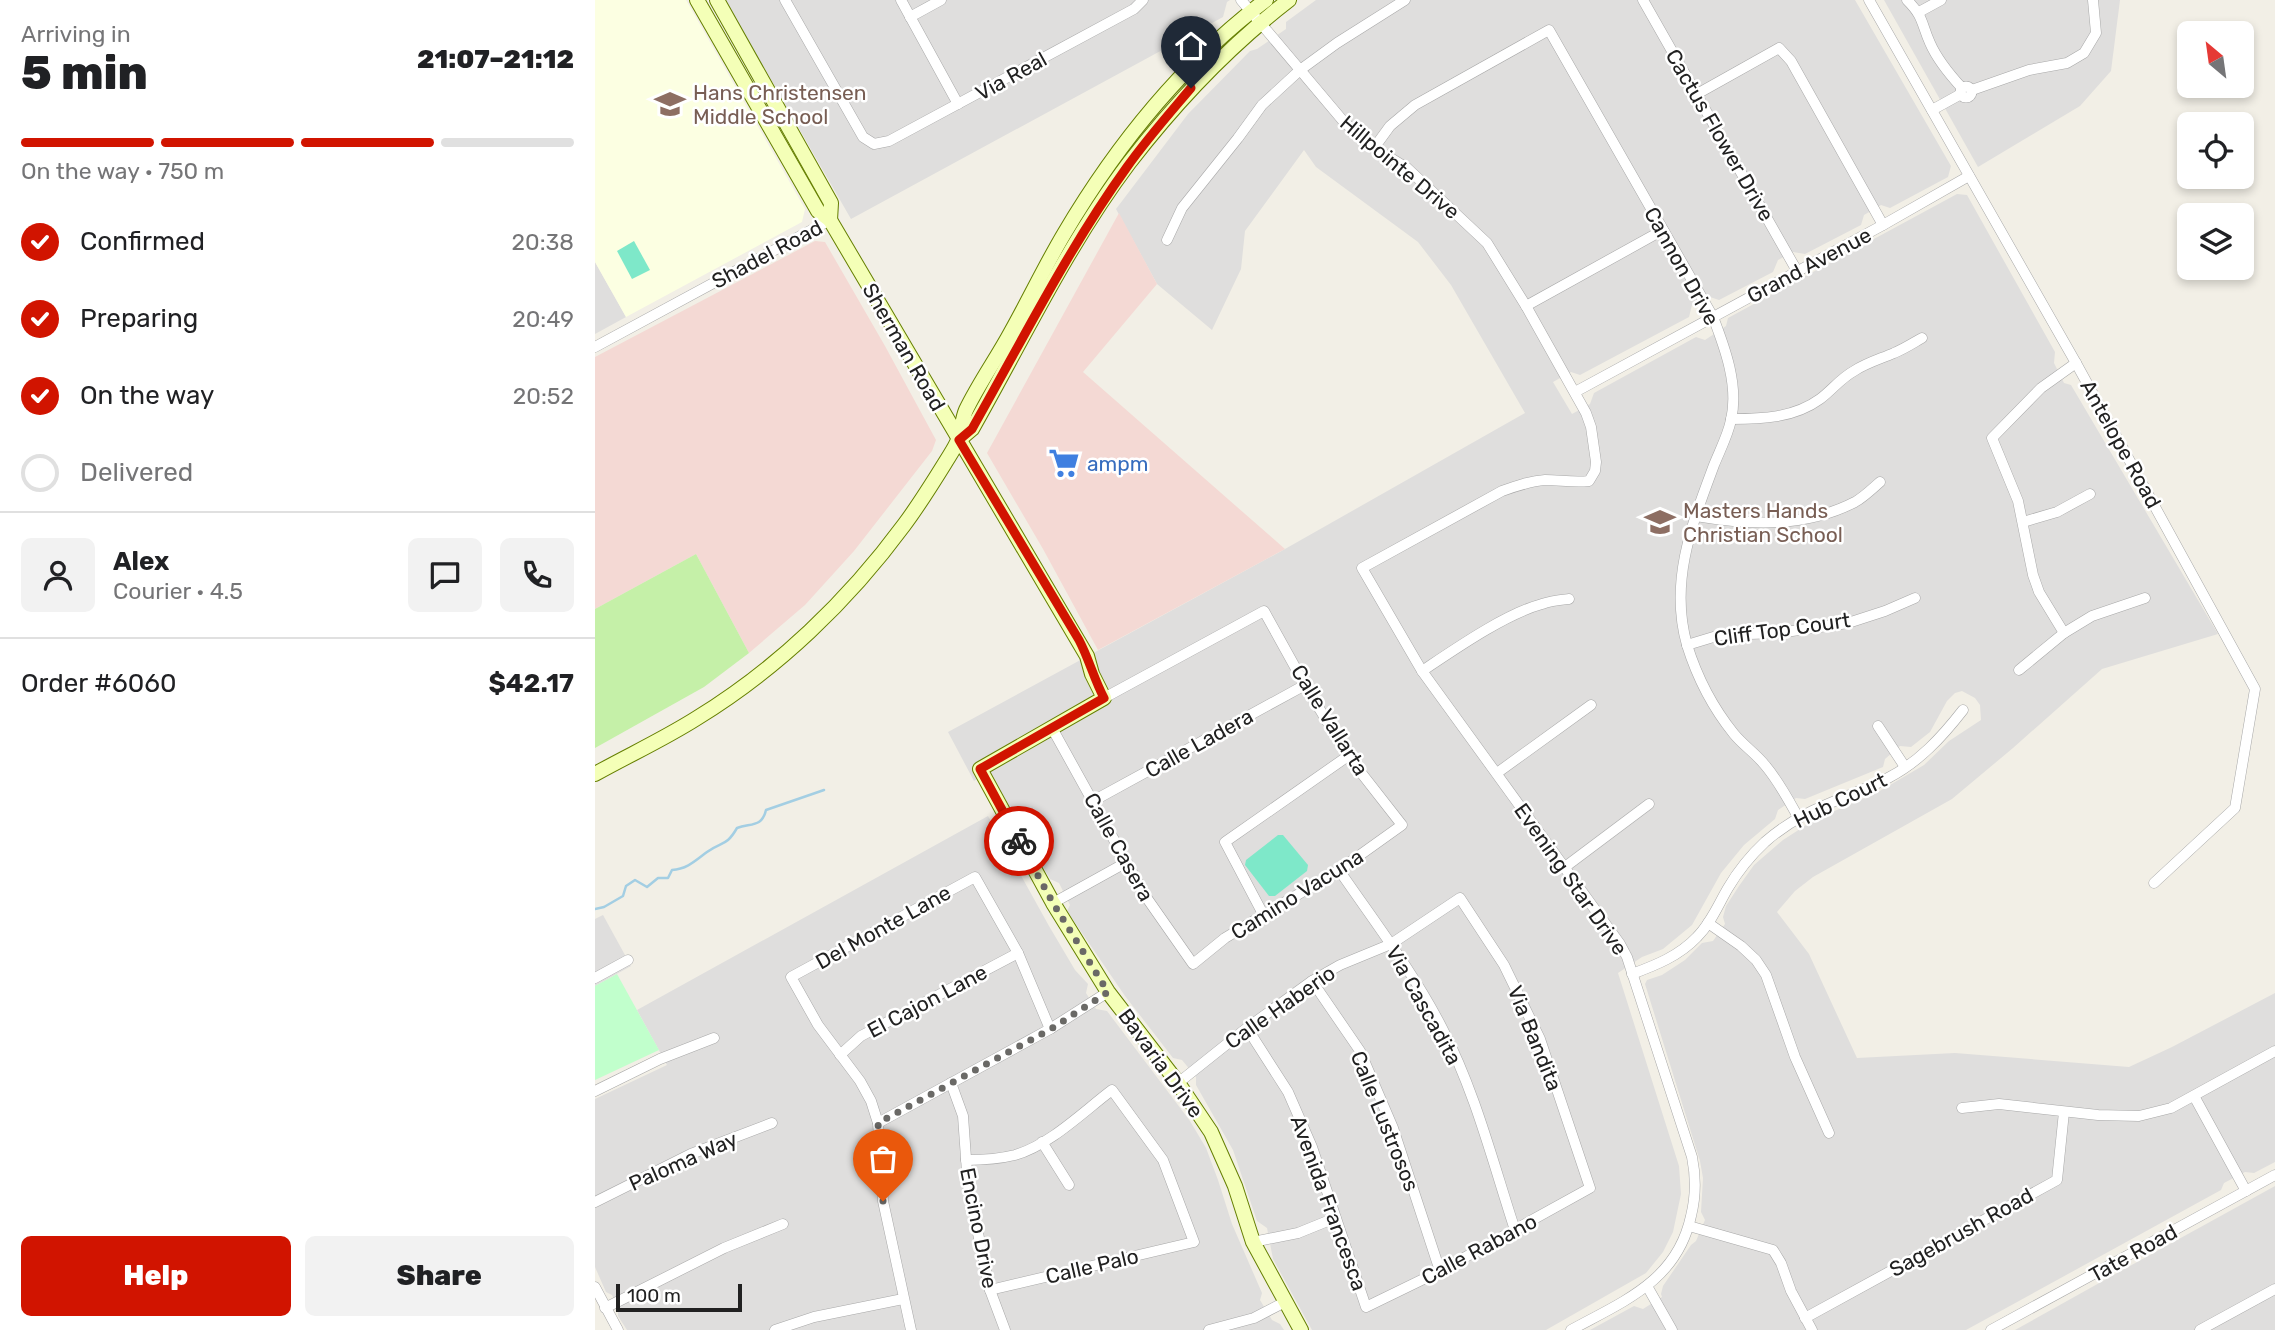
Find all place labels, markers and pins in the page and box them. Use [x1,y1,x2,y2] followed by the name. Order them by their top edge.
[1161,16,1221,88] pin
[693,80,867,129] place label: Hans Christensen Middle School
[653,87,687,121] school or university icon: Hans Christensen Middle School
[1047,446,1081,480] supermarket icon: ampm
[1087,451,1148,476] place label: ampm
[1683,498,1843,547] place label: Masters Hands Christian School
[1643,505,1677,539] school or university icon: Masters Hands Christian School
[853,1129,913,1201] pin

